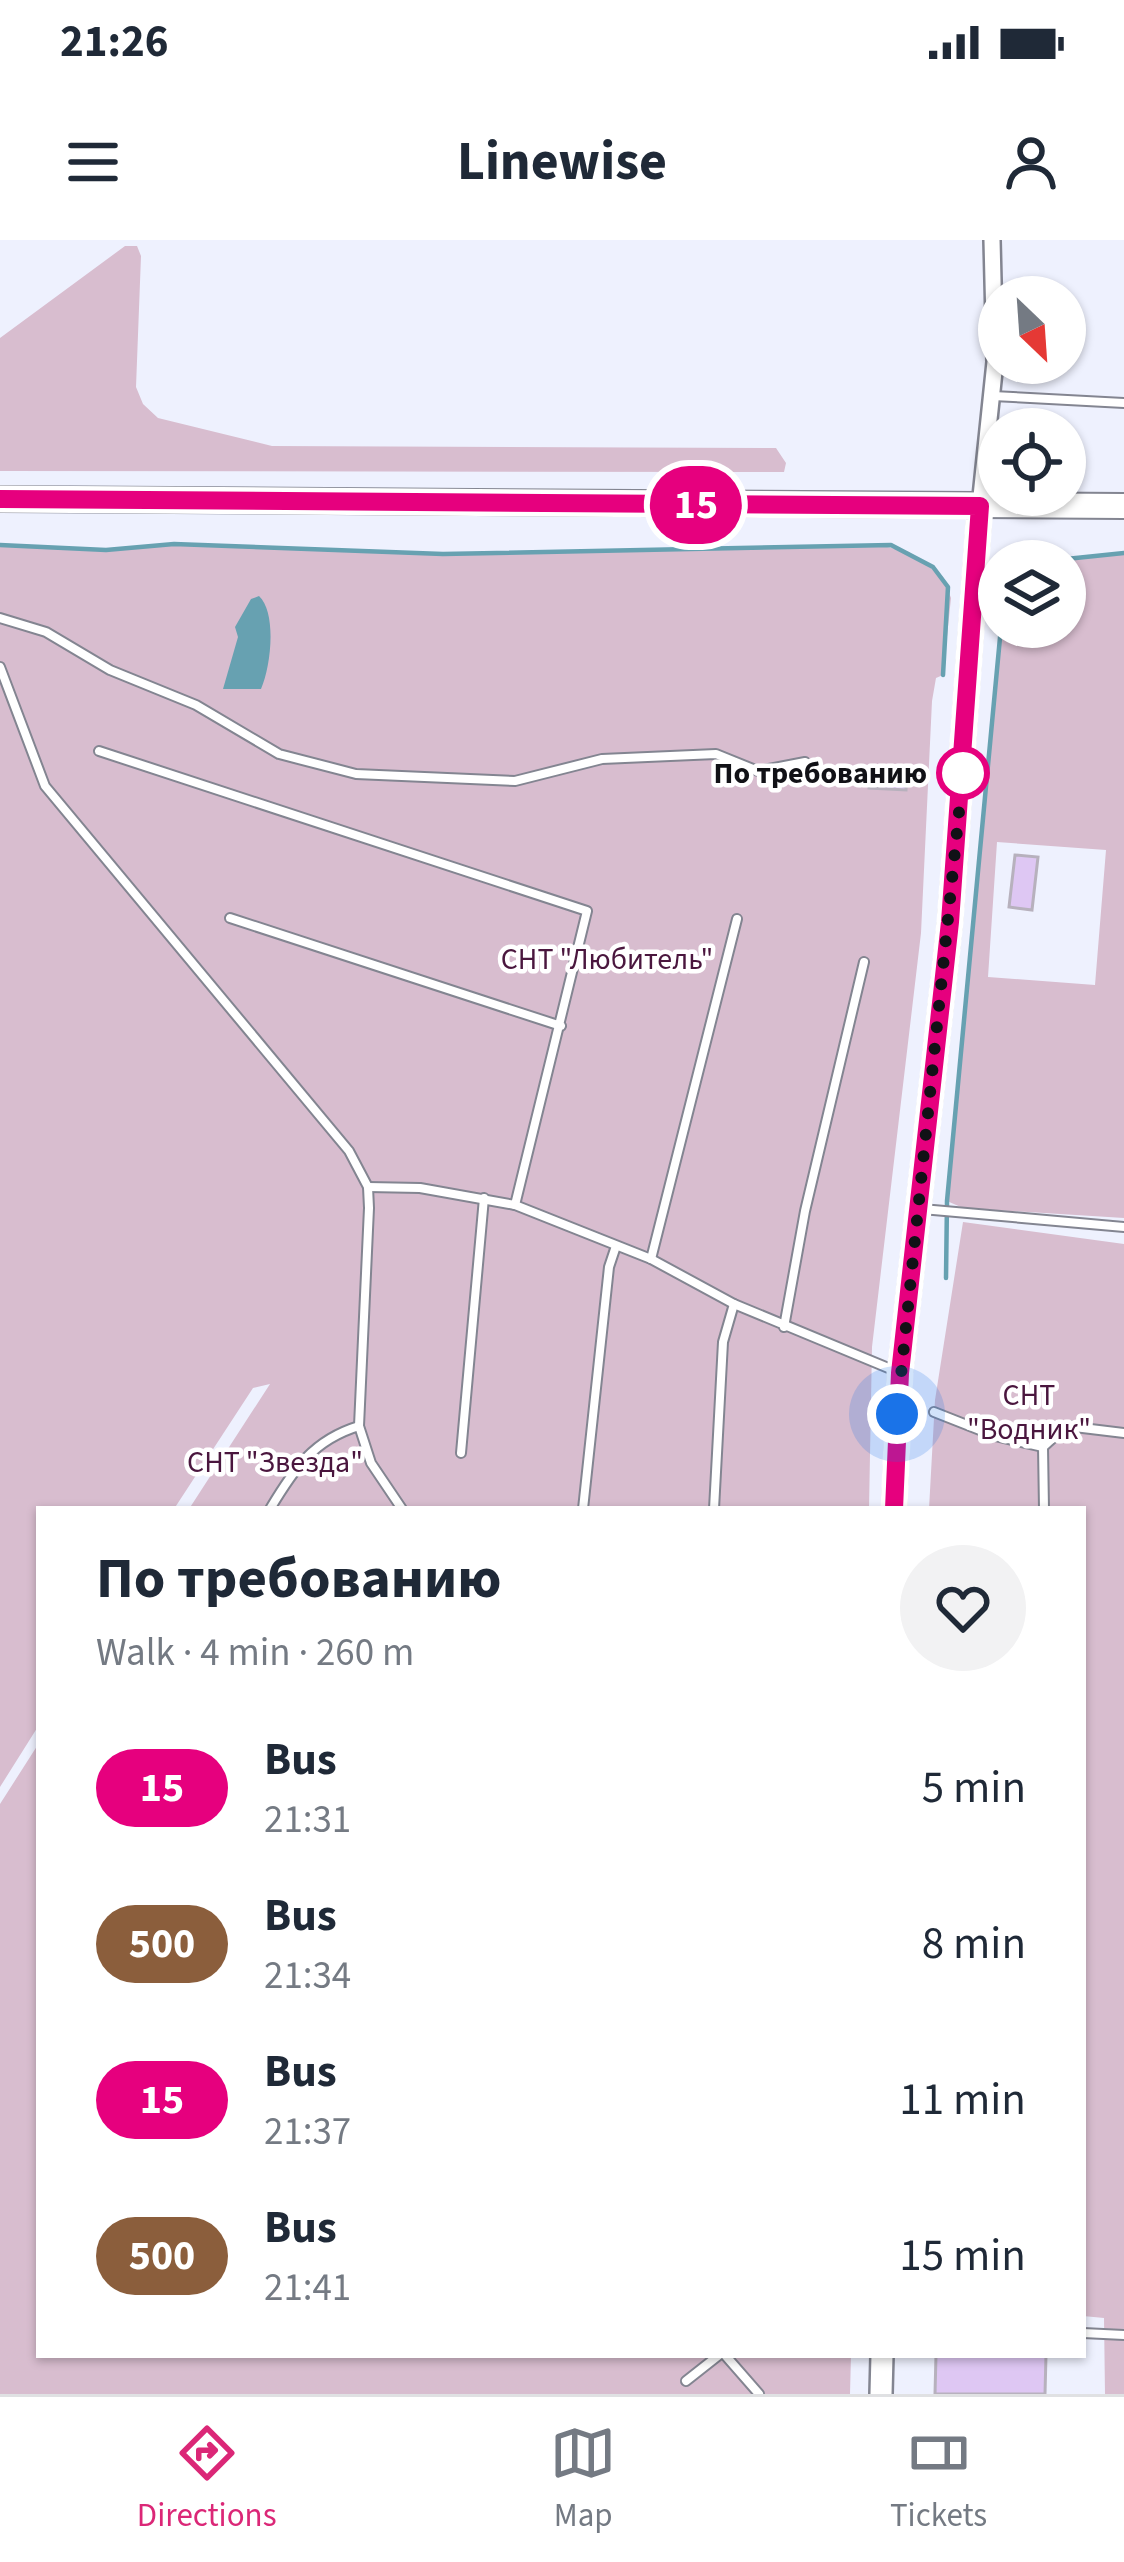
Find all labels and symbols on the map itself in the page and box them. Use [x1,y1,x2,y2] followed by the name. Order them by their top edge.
[978,276,1086,384] north arrow
[642,466,750,544] line badge: 15
[938,748,988,798] marker: По требованию
[714,752,927,795] place label: По требованию
[501,938,713,981] park label: СНТ "Любитель"
[967,1374,1091,1451] park label: СНТ "Водник"
[867,1384,927,1444] your location
[187,1441,363,1484] park label: СНТ "Звезда"

